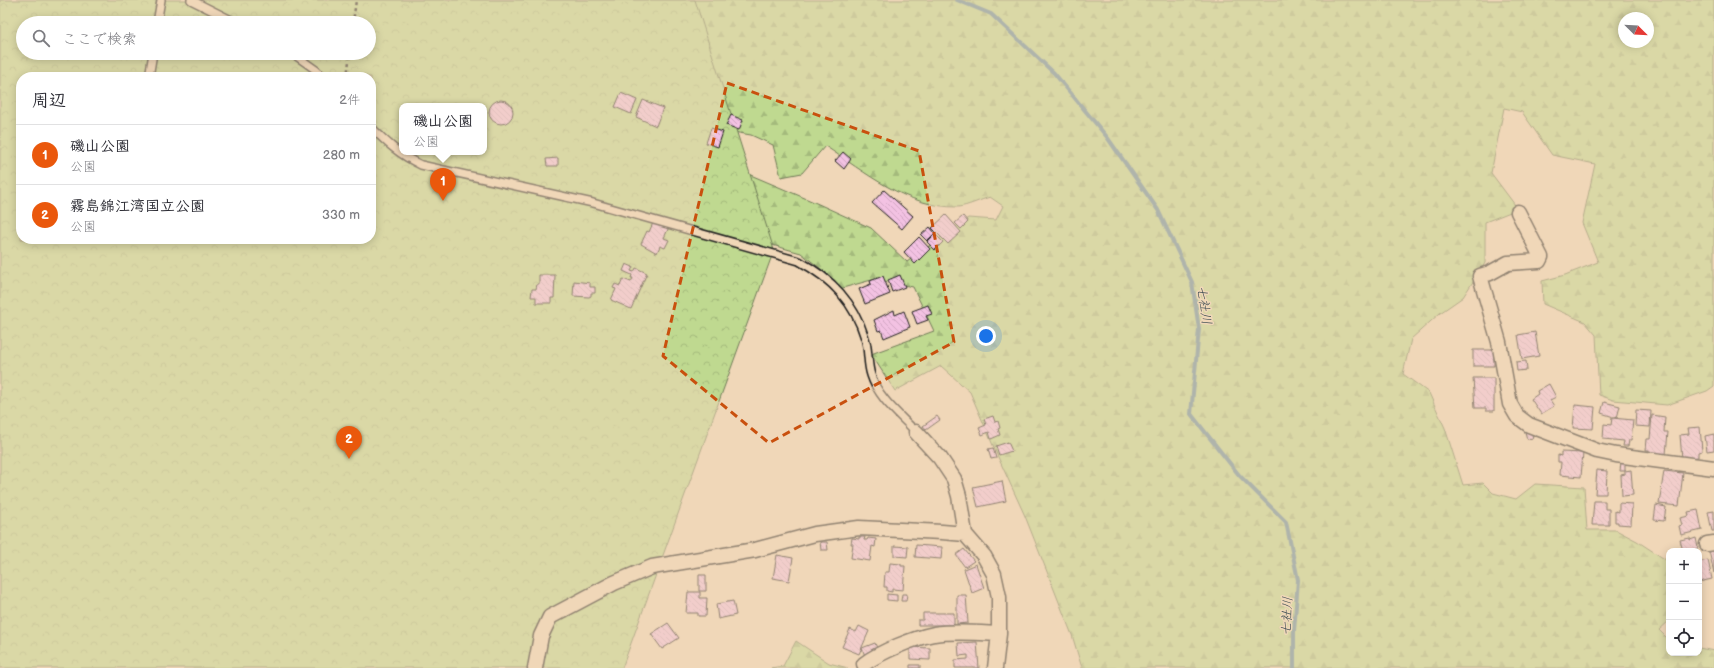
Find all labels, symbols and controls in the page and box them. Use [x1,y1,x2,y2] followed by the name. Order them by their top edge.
[1618,12,1654,48] north arrow
[16,16,376,60] search box
[30,27,52,49] icon: search
[62,30,137,49] text: ここで検索
[32,91,66,111] text: 周辺
[339,92,360,108] text: 2件
[399,103,487,155] popup
[413,112,473,131] text: 磯山公園
[413,134,439,150] text: 公園
[70,137,130,156] text: 磯山公園
[42,147,48,163] text: 1
[323,147,360,163] text: 280 m
[70,159,96,175] text: 公園
[430,168,456,201] pin: 1
[70,197,205,216] text: 霧島錦江湾国立公園
[41,207,49,223] text: 2
[322,207,360,223] text: 330 m
[70,219,96,235] text: 公園
[1193,285,1215,326] water label: 七社川
[976,326,996,346] your location
[336,426,362,459] pin: 2
[1666,548,1702,656] map controls
[1666,548,1702,584] button: +
[1666,584,1702,620] button: −
[1278,596,1296,636] water label: 七社川
[1666,620,1702,656] button: locate

